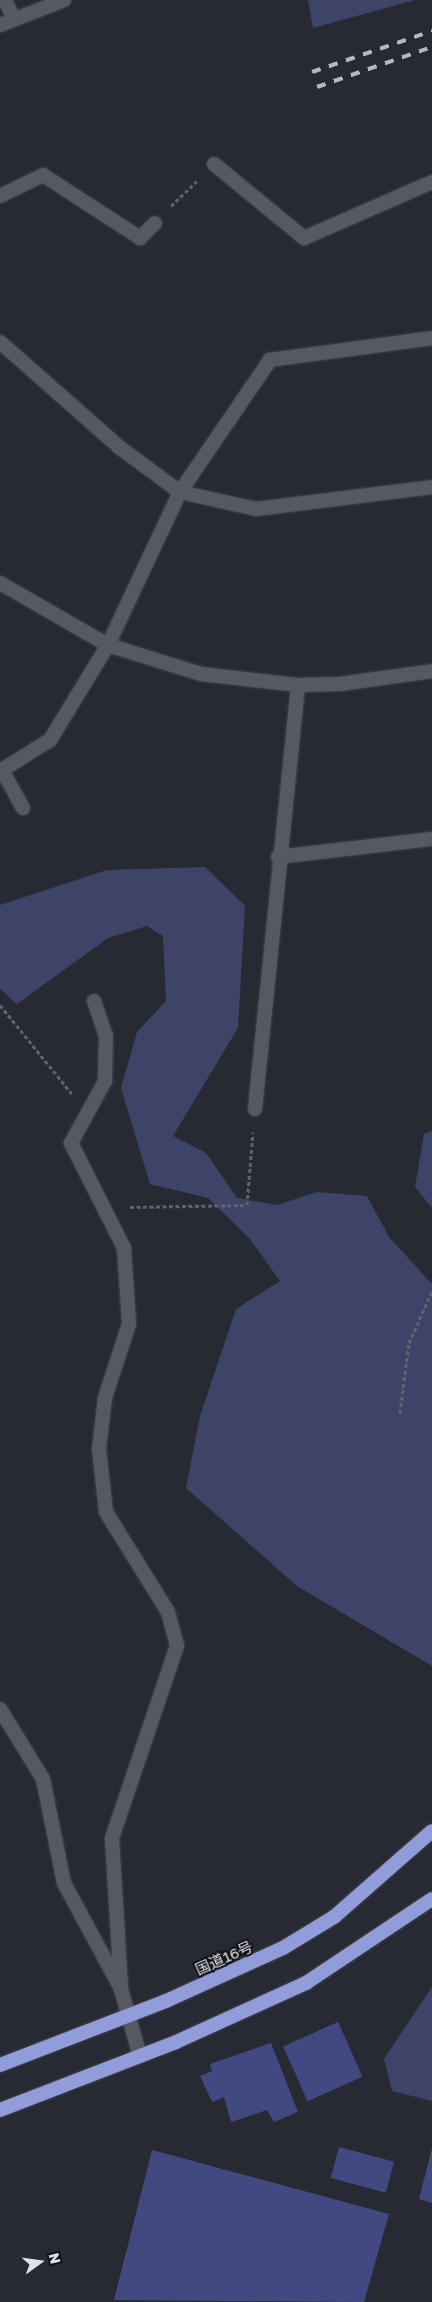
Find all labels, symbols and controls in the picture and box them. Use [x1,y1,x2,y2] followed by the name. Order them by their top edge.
[192,1937,256,1979] street label: 国道16号
[15,2237,65,2287] north arrow
[46,2251,65,2265] text: N

